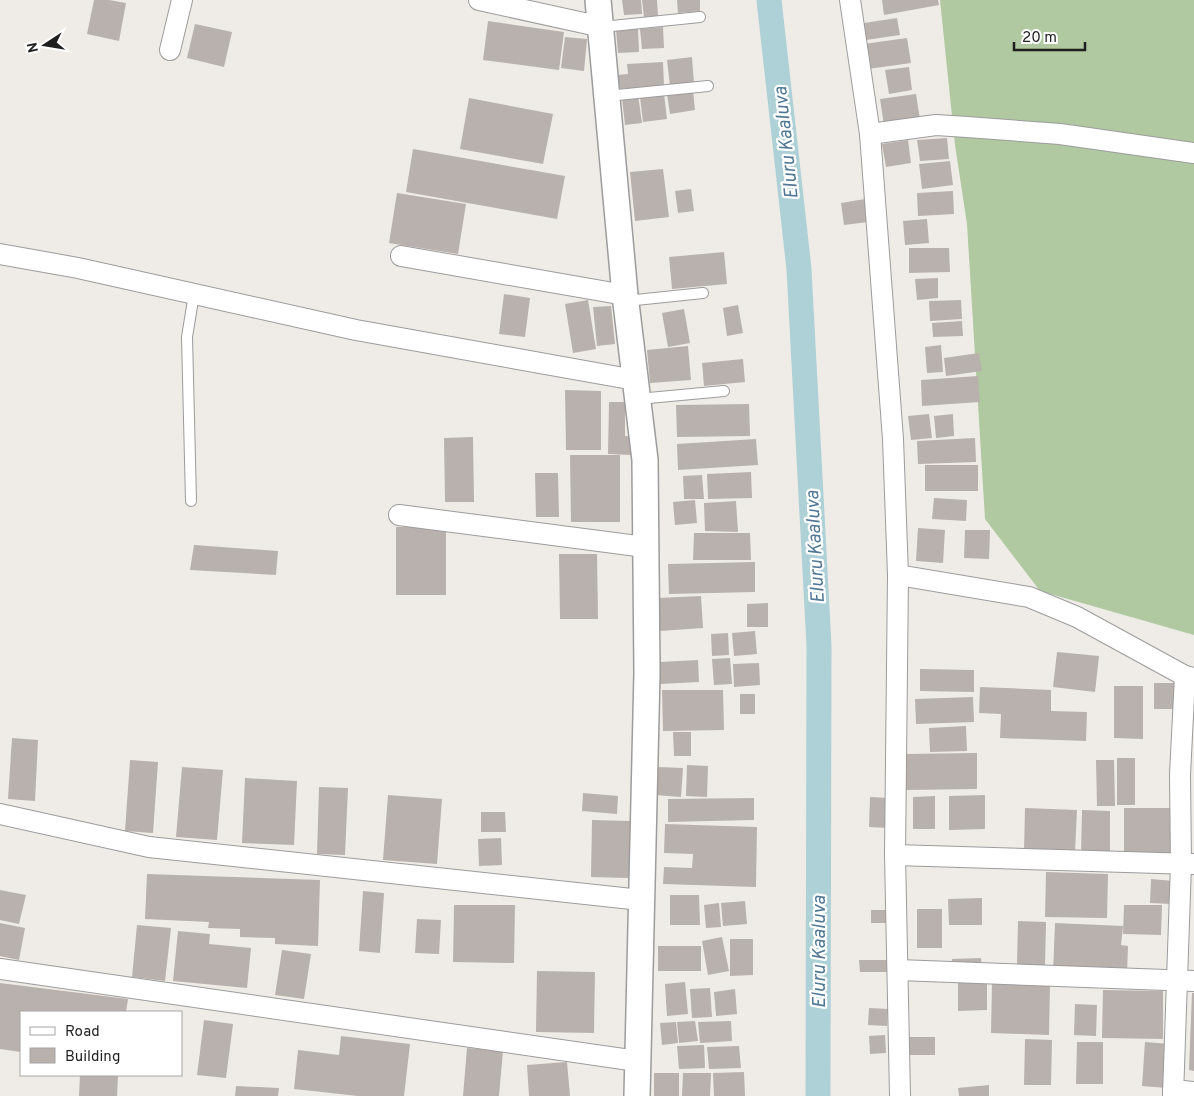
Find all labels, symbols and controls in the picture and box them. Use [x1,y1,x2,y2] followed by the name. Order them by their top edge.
[20,20,70,70] north arrow
[1014,20,1085,52] scale bar
[1022,29,1057,48] text: 20 m
[24,41,43,54] text: N
[769,85,805,200] water label: Eluru Kaaluva
[801,490,831,604] water label: Eluru Kaaluva
[808,895,832,1009] water label: Eluru Kaaluva
[20,1011,182,1076] legend
[65,1023,100,1042] text: Road
[65,1048,120,1067] text: Building

